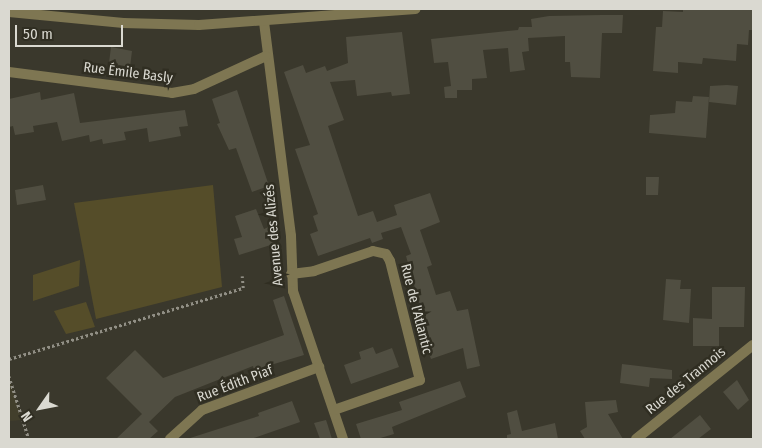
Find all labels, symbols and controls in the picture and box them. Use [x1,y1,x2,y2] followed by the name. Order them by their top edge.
[18,15,125,47] scale bar
[23,25,53,43] text: 50 m
[82,59,174,87] street label: Rue Émile Basly
[261,183,287,287] street label: Avenue des Alizés
[397,262,435,356] street label: Rue de l'Atlantic
[643,344,729,418] street label: Rue des Trannois
[195,362,275,406] street label: Rue Édith Piaf
[15,383,65,433] north arrow
[18,408,36,425] text: N

